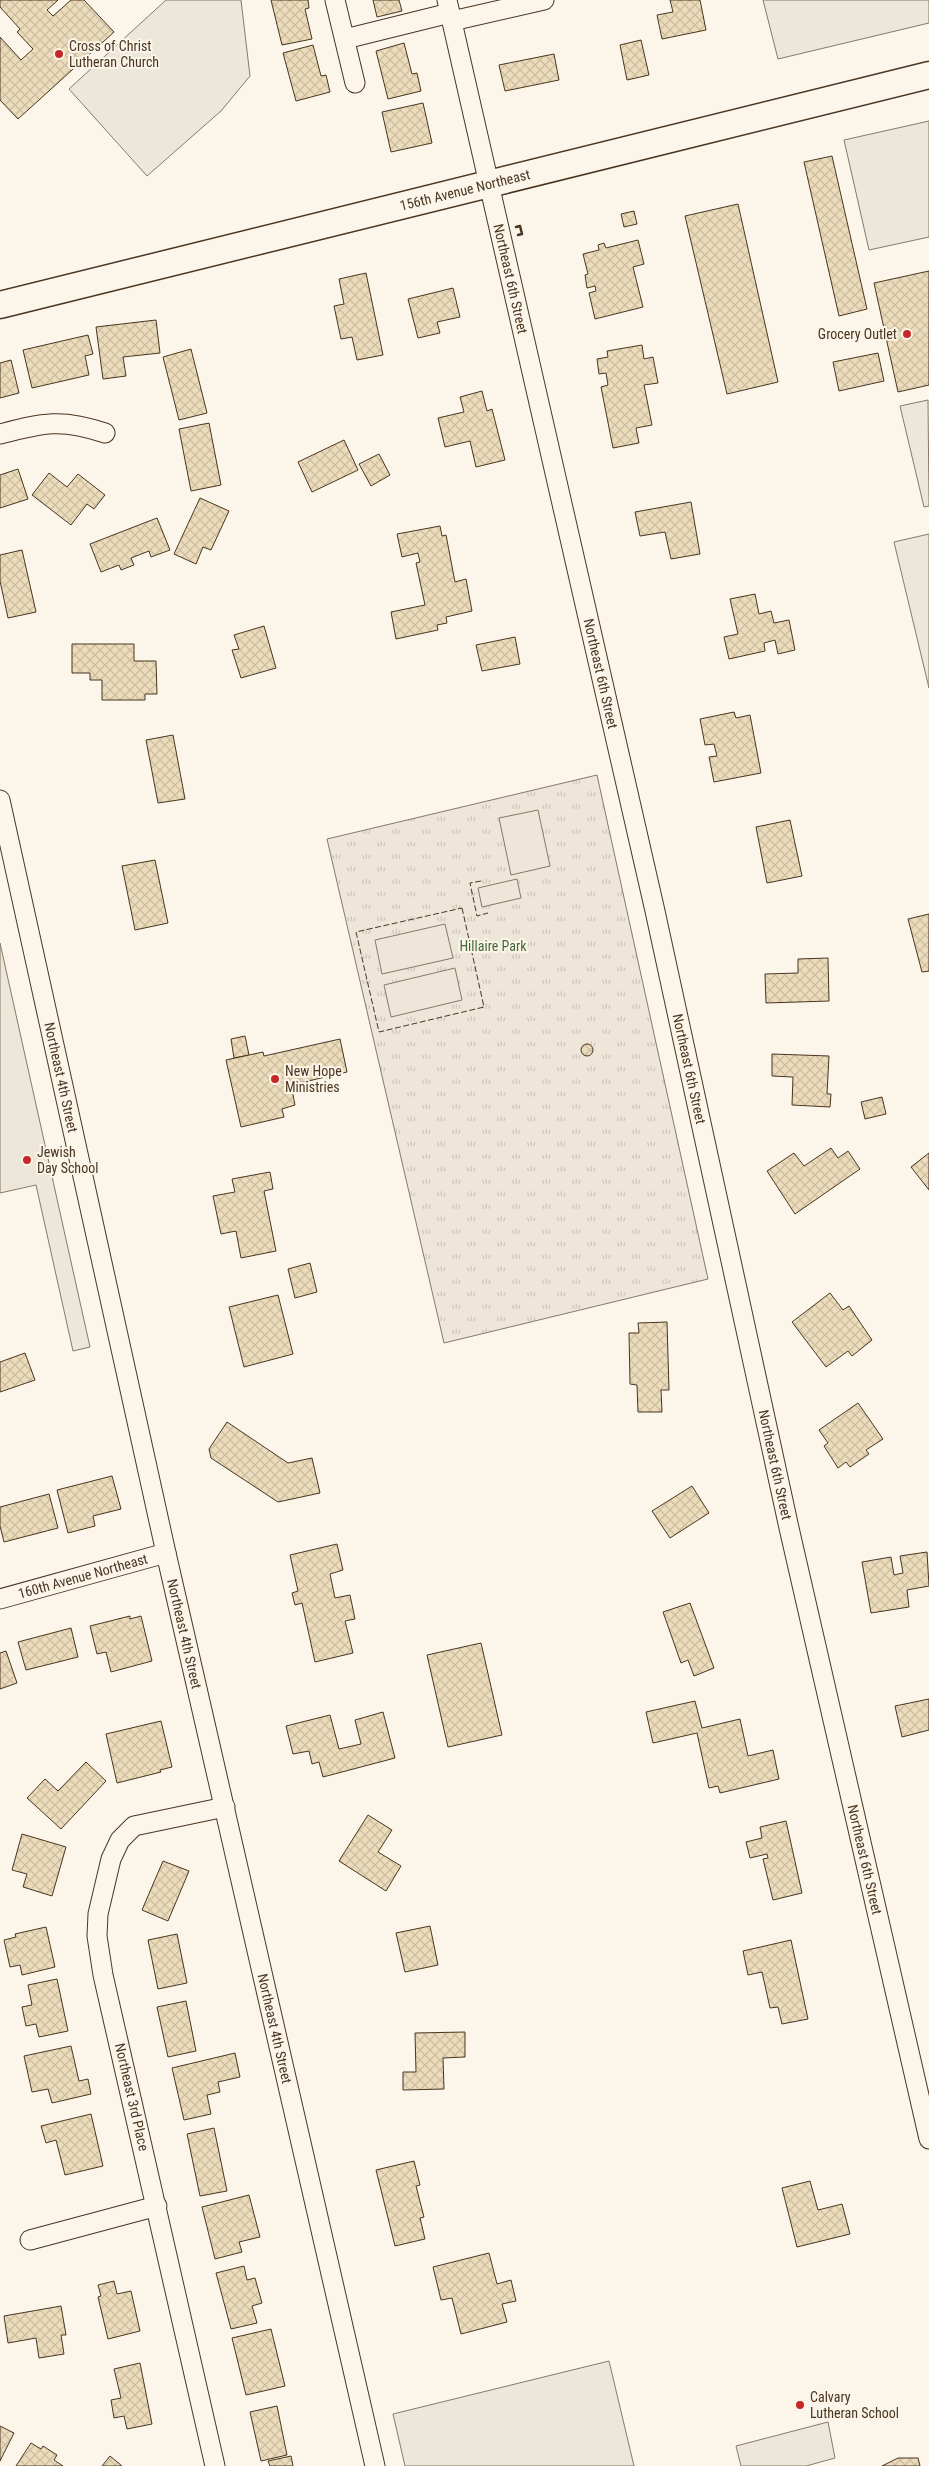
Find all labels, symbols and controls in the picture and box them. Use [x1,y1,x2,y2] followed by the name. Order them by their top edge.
[69,38,159,70] place label: Cross of Christ Lutheran Church
[53,48,65,60] marker: Cross of Christ Lutheran Church
[398,166,532,214] street label: 156th Avenue Northeast
[490,222,531,335] street label: Northeast 6th Street
[818,326,897,342] place label: Grocery Outlet
[901,328,913,340] marker: Grocery Outlet
[581,617,621,730] street label: Northeast 6th Street
[459,938,527,954] park label: Hillaire Park
[670,1012,709,1125] street label: Northeast 6th Street
[41,1021,81,1134] street label: Northeast 4th Street
[285,1063,342,1095] place label: New Hope Ministries
[269,1073,281,1085] marker: New Hope Ministries
[37,1144,98,1176] place label: Jewish Day School
[21,1154,33,1166] marker: Jewish Day School
[756,1408,795,1521] street label: Northeast 6th Street
[16,1550,149,1602] street label: 160th Avenue Northeast
[164,1577,205,1690] street label: Northeast 4th Street
[845,1803,885,1916] street label: Northeast 6th Street
[255,1972,295,2085] street label: Northeast 4th Street
[112,2042,152,2153] street label: Northeast 3rd Place
[810,2389,899,2421] place label: Calvary Lutheran School
[794,2399,806,2411] marker: Calvary Lutheran School

